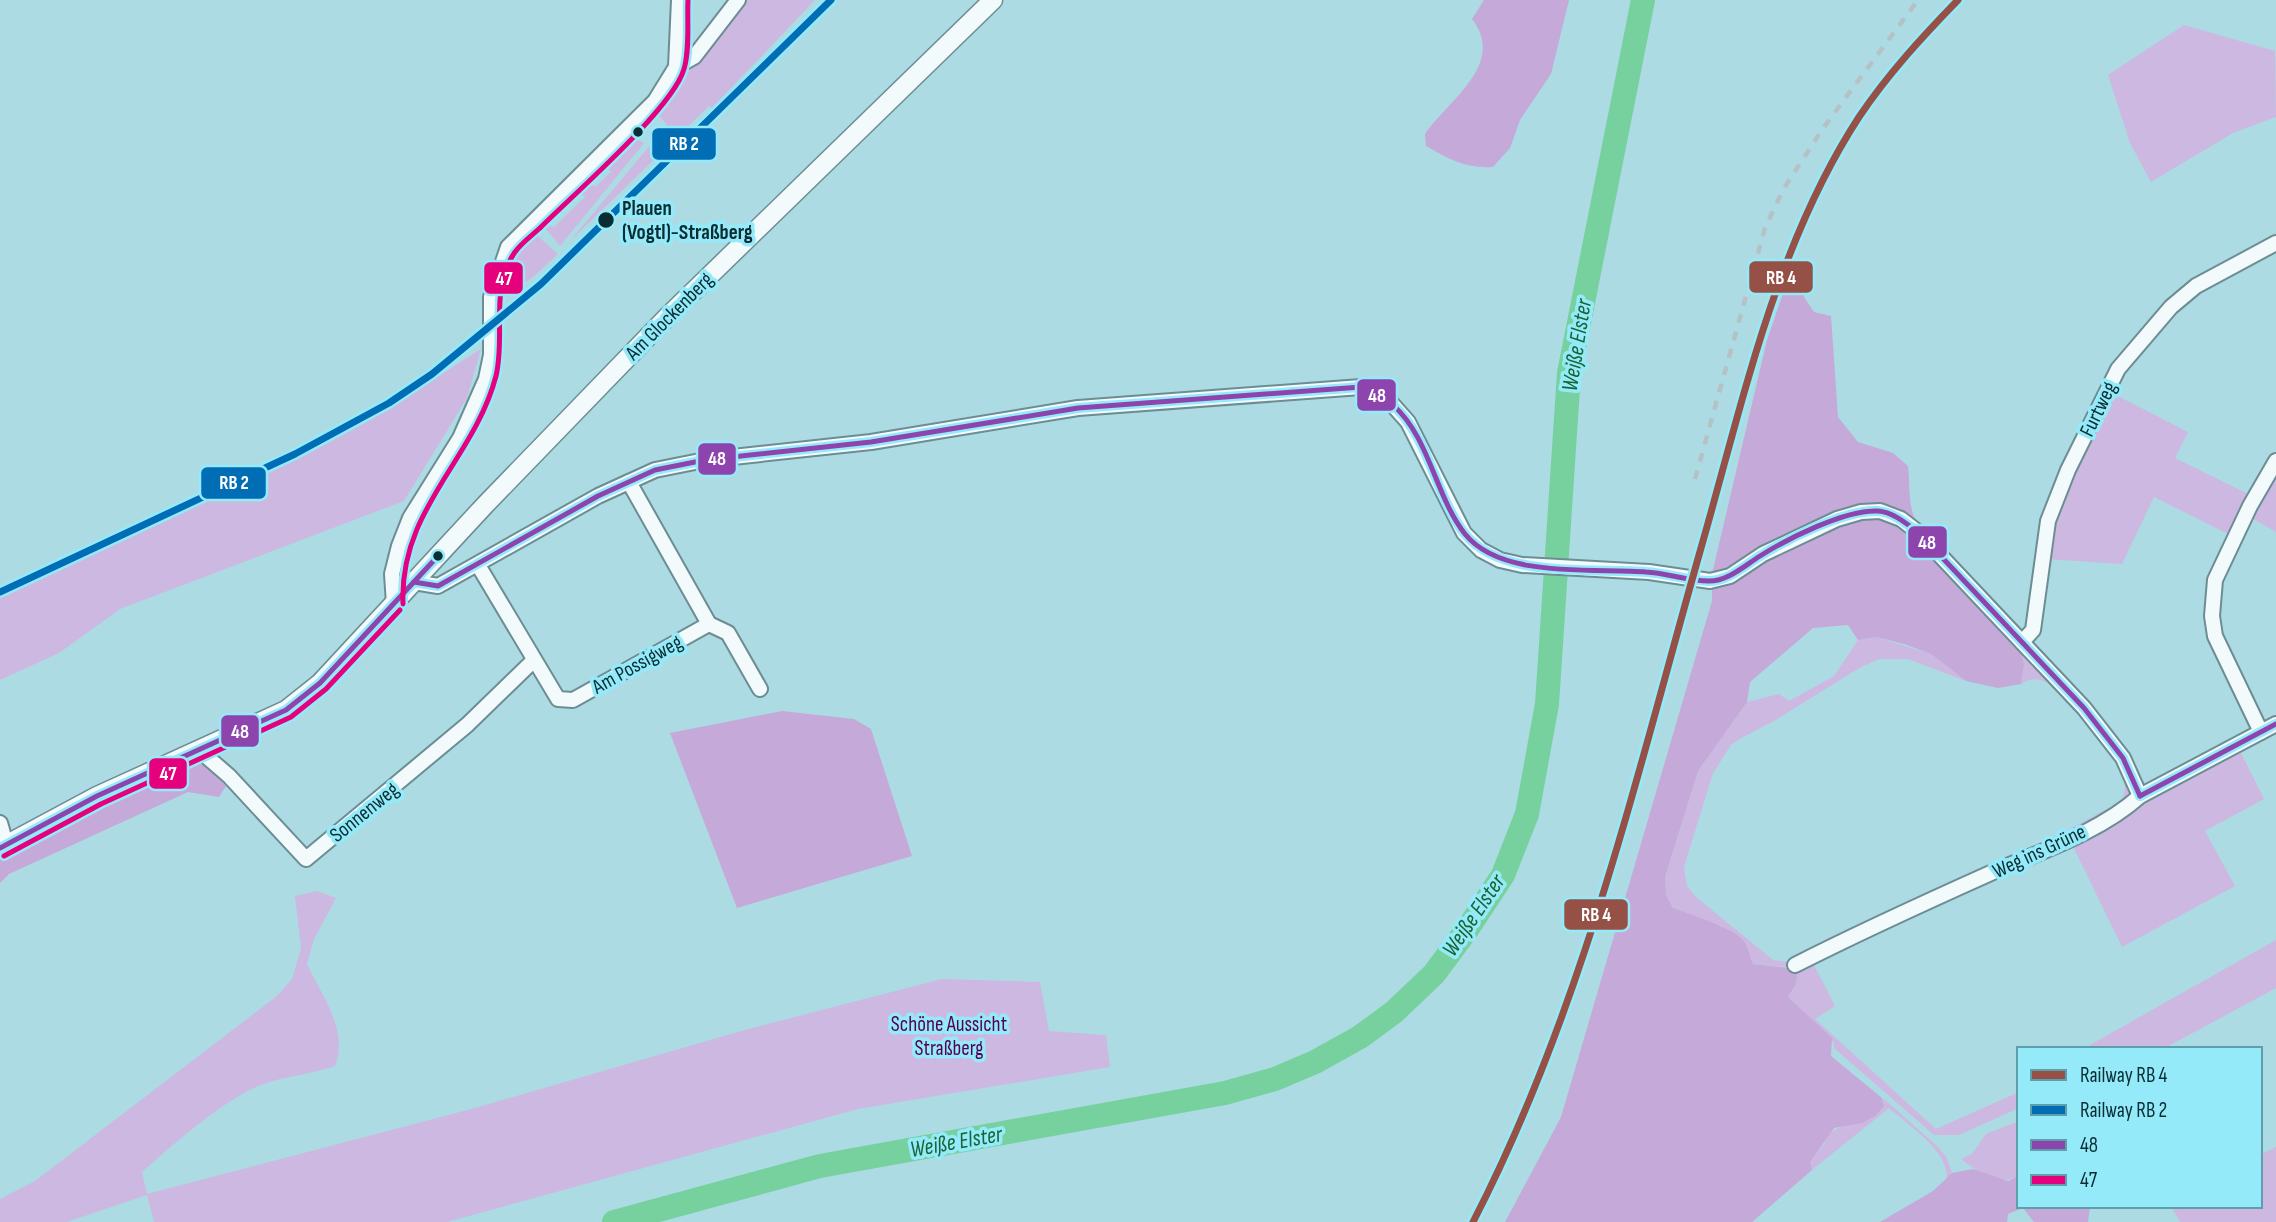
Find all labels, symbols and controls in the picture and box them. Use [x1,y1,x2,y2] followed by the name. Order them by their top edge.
[631,125,645,139] unlabelled marker
[651,127,717,161] line badge: RB 2
[669,133,699,156] text: RB 2
[622,196,753,245] place label: Plauen (Vogtl)-Straßberg
[596,210,616,230] marker: Plauen (Vogtl)-Straßberg
[1748,260,1814,294] line badge: RB 4
[483,261,524,295] line badge: 47
[620,267,718,366] street label: Am Glockenberg
[1766,267,1796,290] text: RB 4
[496,268,513,291] text: 47
[1556,295,1598,393] water label: Weiße Elster
[1356,378,1397,412] line badge: 48
[2075,378,2122,441] street label: Furtweg
[1368,385,1386,408] text: 48
[697,442,737,476] line badge: 48
[708,448,726,471] text: 48
[200,466,267,500] line badge: RB 2
[219,472,249,495] text: RB 2
[1907,525,1948,559] line badge: 48
[1918,532,1936,555] text: 48
[431,549,445,563] unlabelled marker
[587,629,687,700] street label: Am Possigweg
[220,714,260,748] line badge: 48
[231,721,249,744] text: 48
[148,757,188,790] line badge: 47
[160,763,177,786] text: 47
[325,777,404,848] street label: Sonnenweg
[1989,819,2090,884] street label: Weg ins Grüne
[1436,868,1512,962] water label: Weiße Elster
[1563,898,1629,931] line badge: RB 4
[1581,904,1611,927] text: RB 4
[891,1012,1007,1061] park label: Schöne Aussicht Straßberg
[2017,1047,2262,1208] legend
[2080,1063,2168,1088] text: Railway RB 4
[2080,1098,2167,1123] text: Railway RB 2
[908,1120,1006,1164] water label: Weiße Elster
[2080,1133,2098,1158] text: 48
[2080,1168,2098,1193] text: 47

